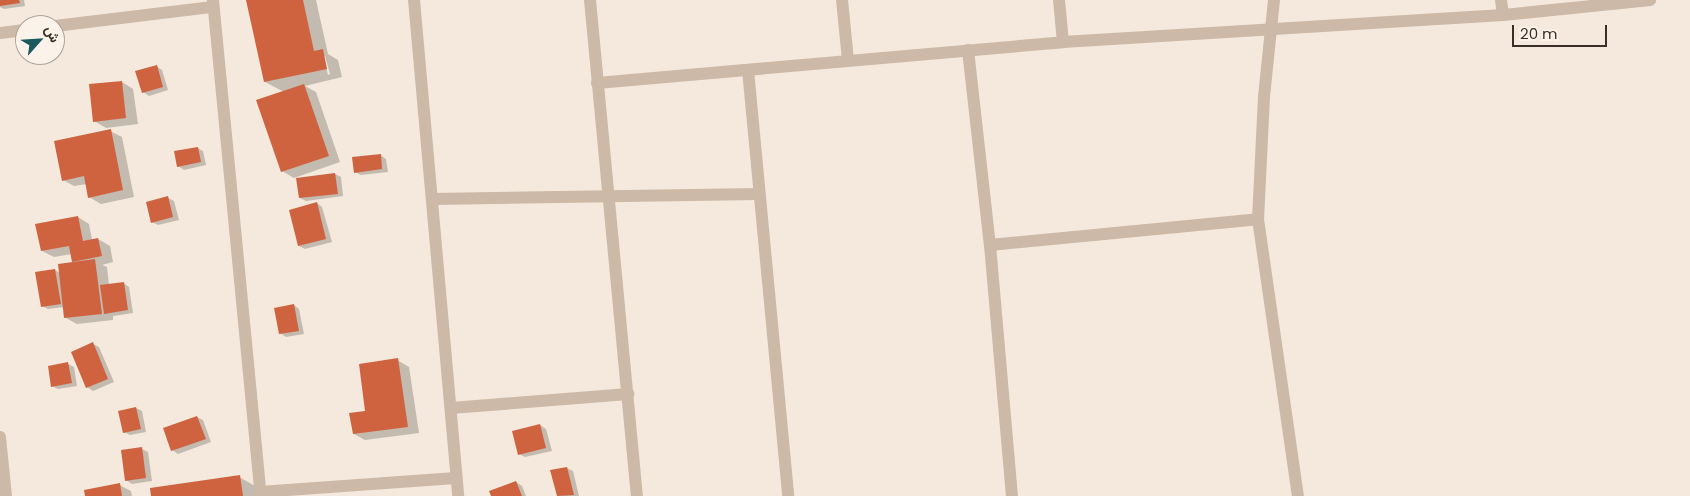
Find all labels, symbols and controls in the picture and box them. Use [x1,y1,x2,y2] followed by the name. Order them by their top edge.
[15,15,65,65] north arrow
[1515,15,1610,47] scale bar
[40,22,65,46] text: ش
[1520,23,1558,44] text: 20 m

